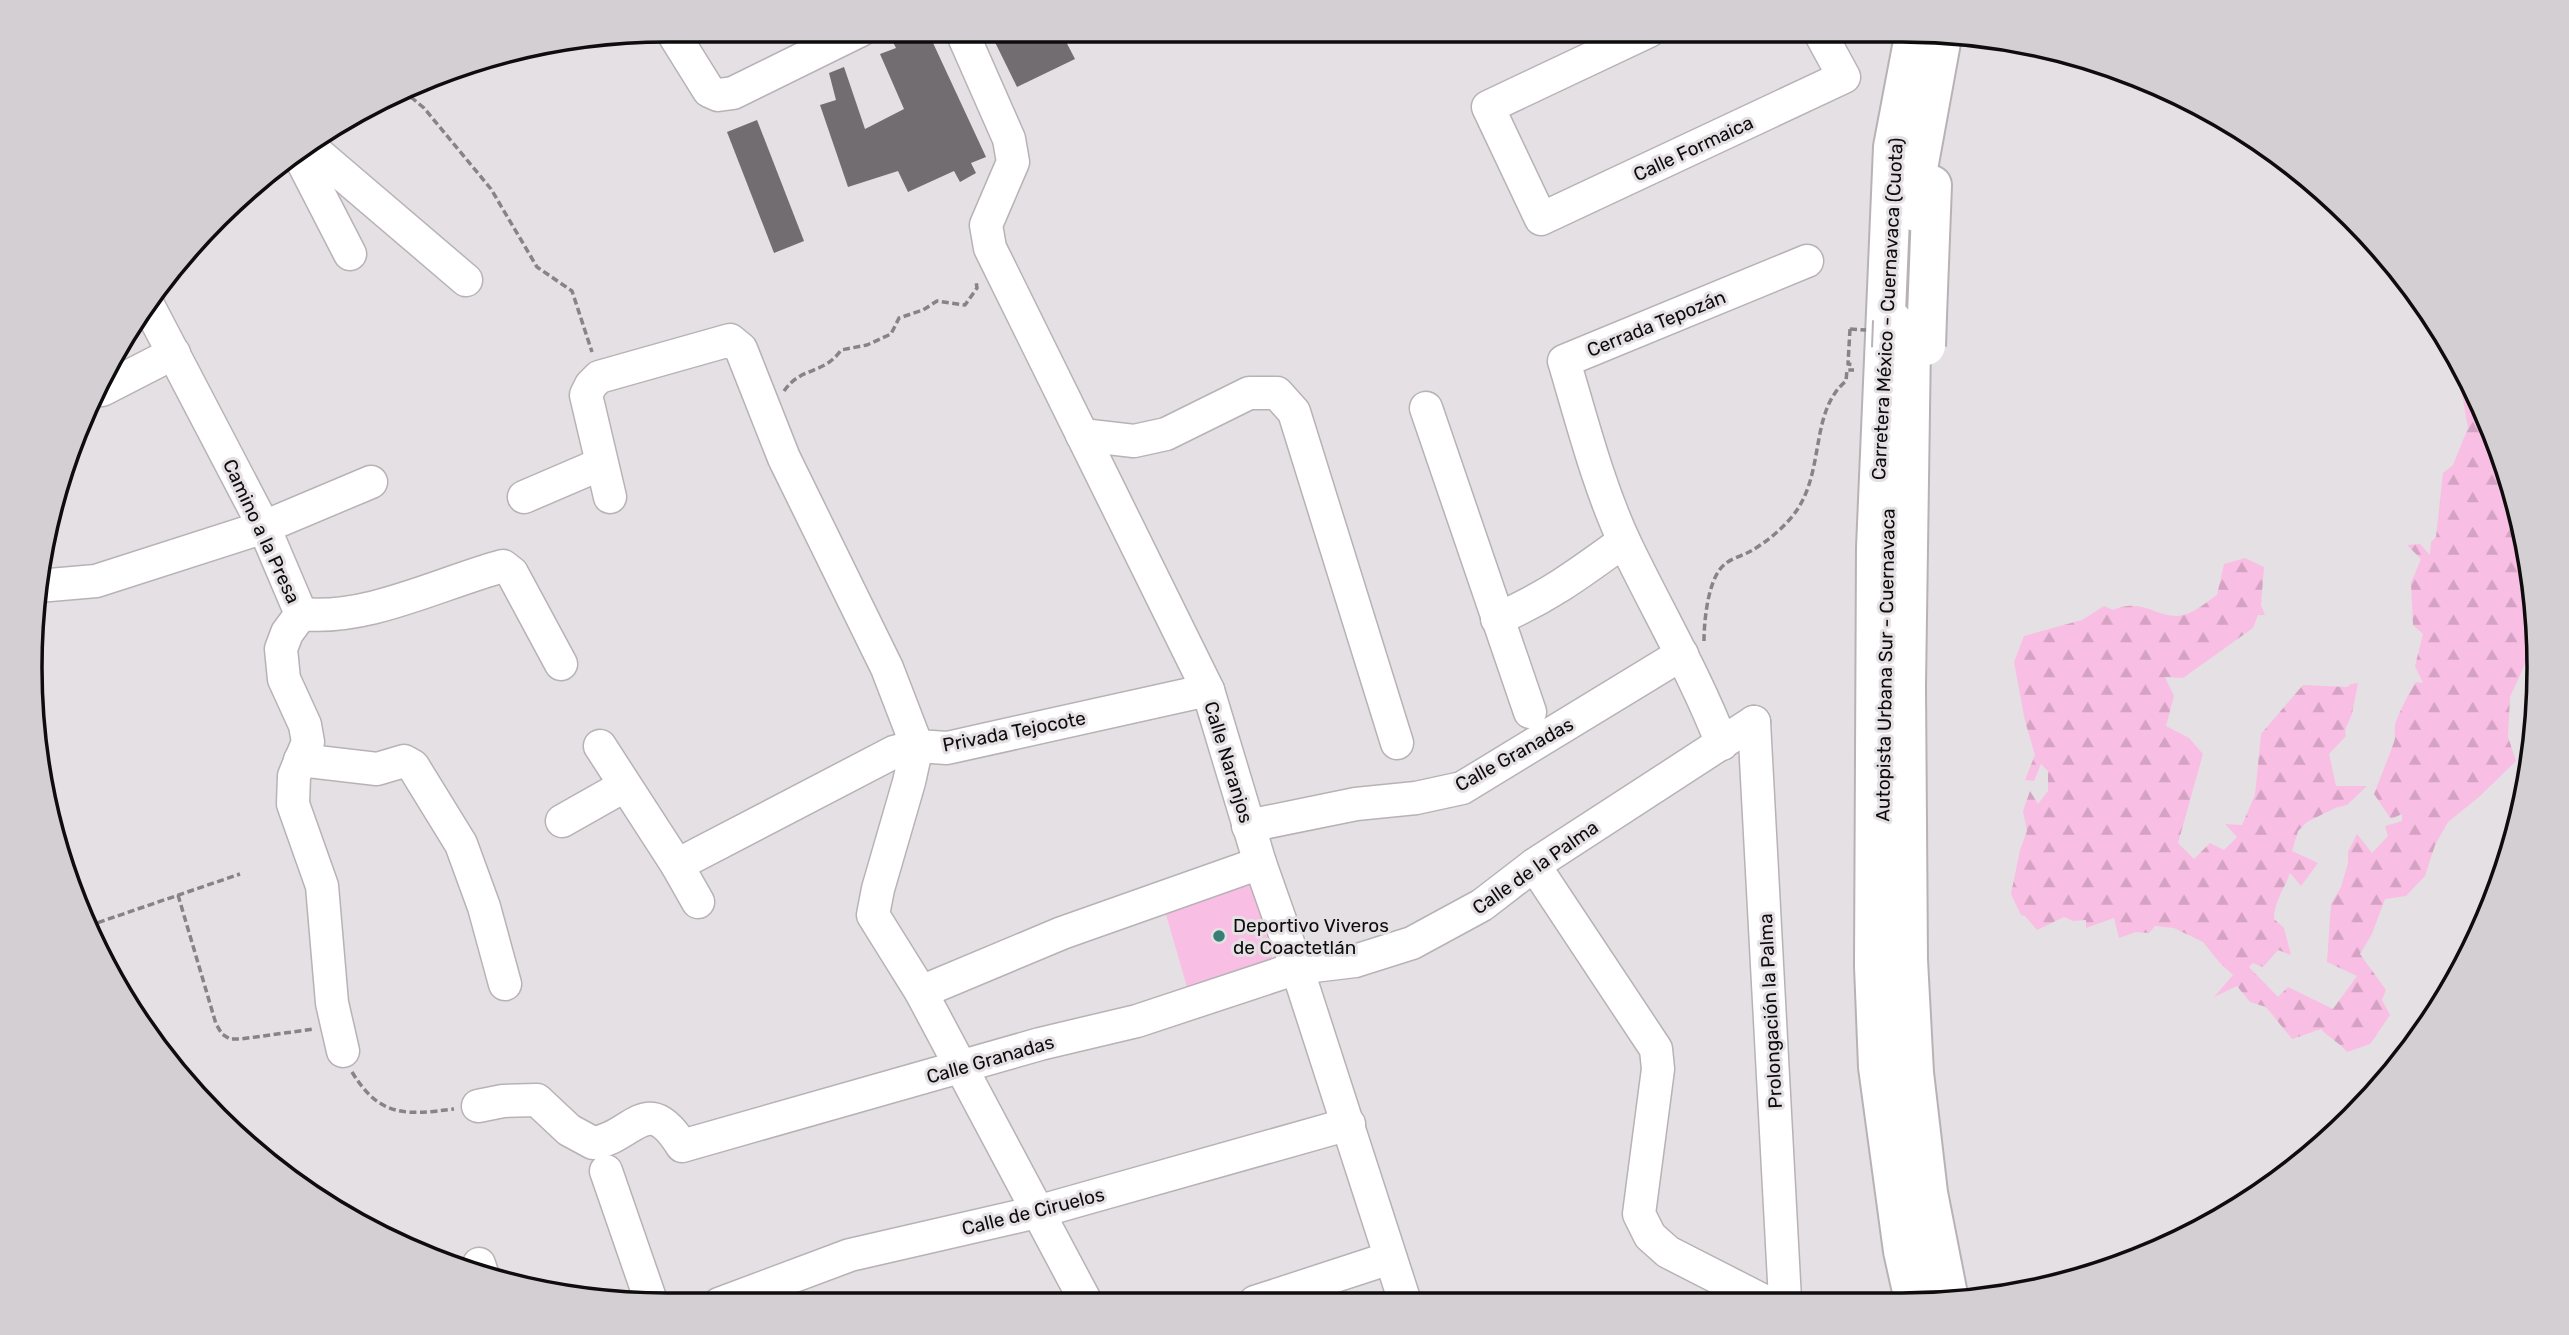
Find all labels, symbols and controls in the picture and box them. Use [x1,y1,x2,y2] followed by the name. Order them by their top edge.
[1630,111,1757,186] street label: Calle Formaica
[1867,137,1908,481] street label: Carretera México - Cuernavaca (Cuota)
[1583,285,1729,362] street label: Cerrada Tepozán
[218,455,305,607] street label: Camino a la Presa
[1871,508,1900,822] street label: Autopista Urbana Sur - Cuernavaca
[1199,699,1258,826] street label: Calle Naranjos
[940,706,1088,757] street label: Privada Tejocote
[1451,712,1577,796] street label: Calle Granadas
[1468,815,1603,919] street label: Calle de la Palma
[1754,913,1787,1109] street label: Prolongación la Palma
[1233,914,1389,959] place label: Deportivo Viveros de Coactetlán
[1211,928,1227,944] marker: Deportivo Viveros de Coactetlán
[924,1030,1057,1089] street label: Calle Granadas
[959,1183,1107,1240] street label: Calle de Ciruelos

